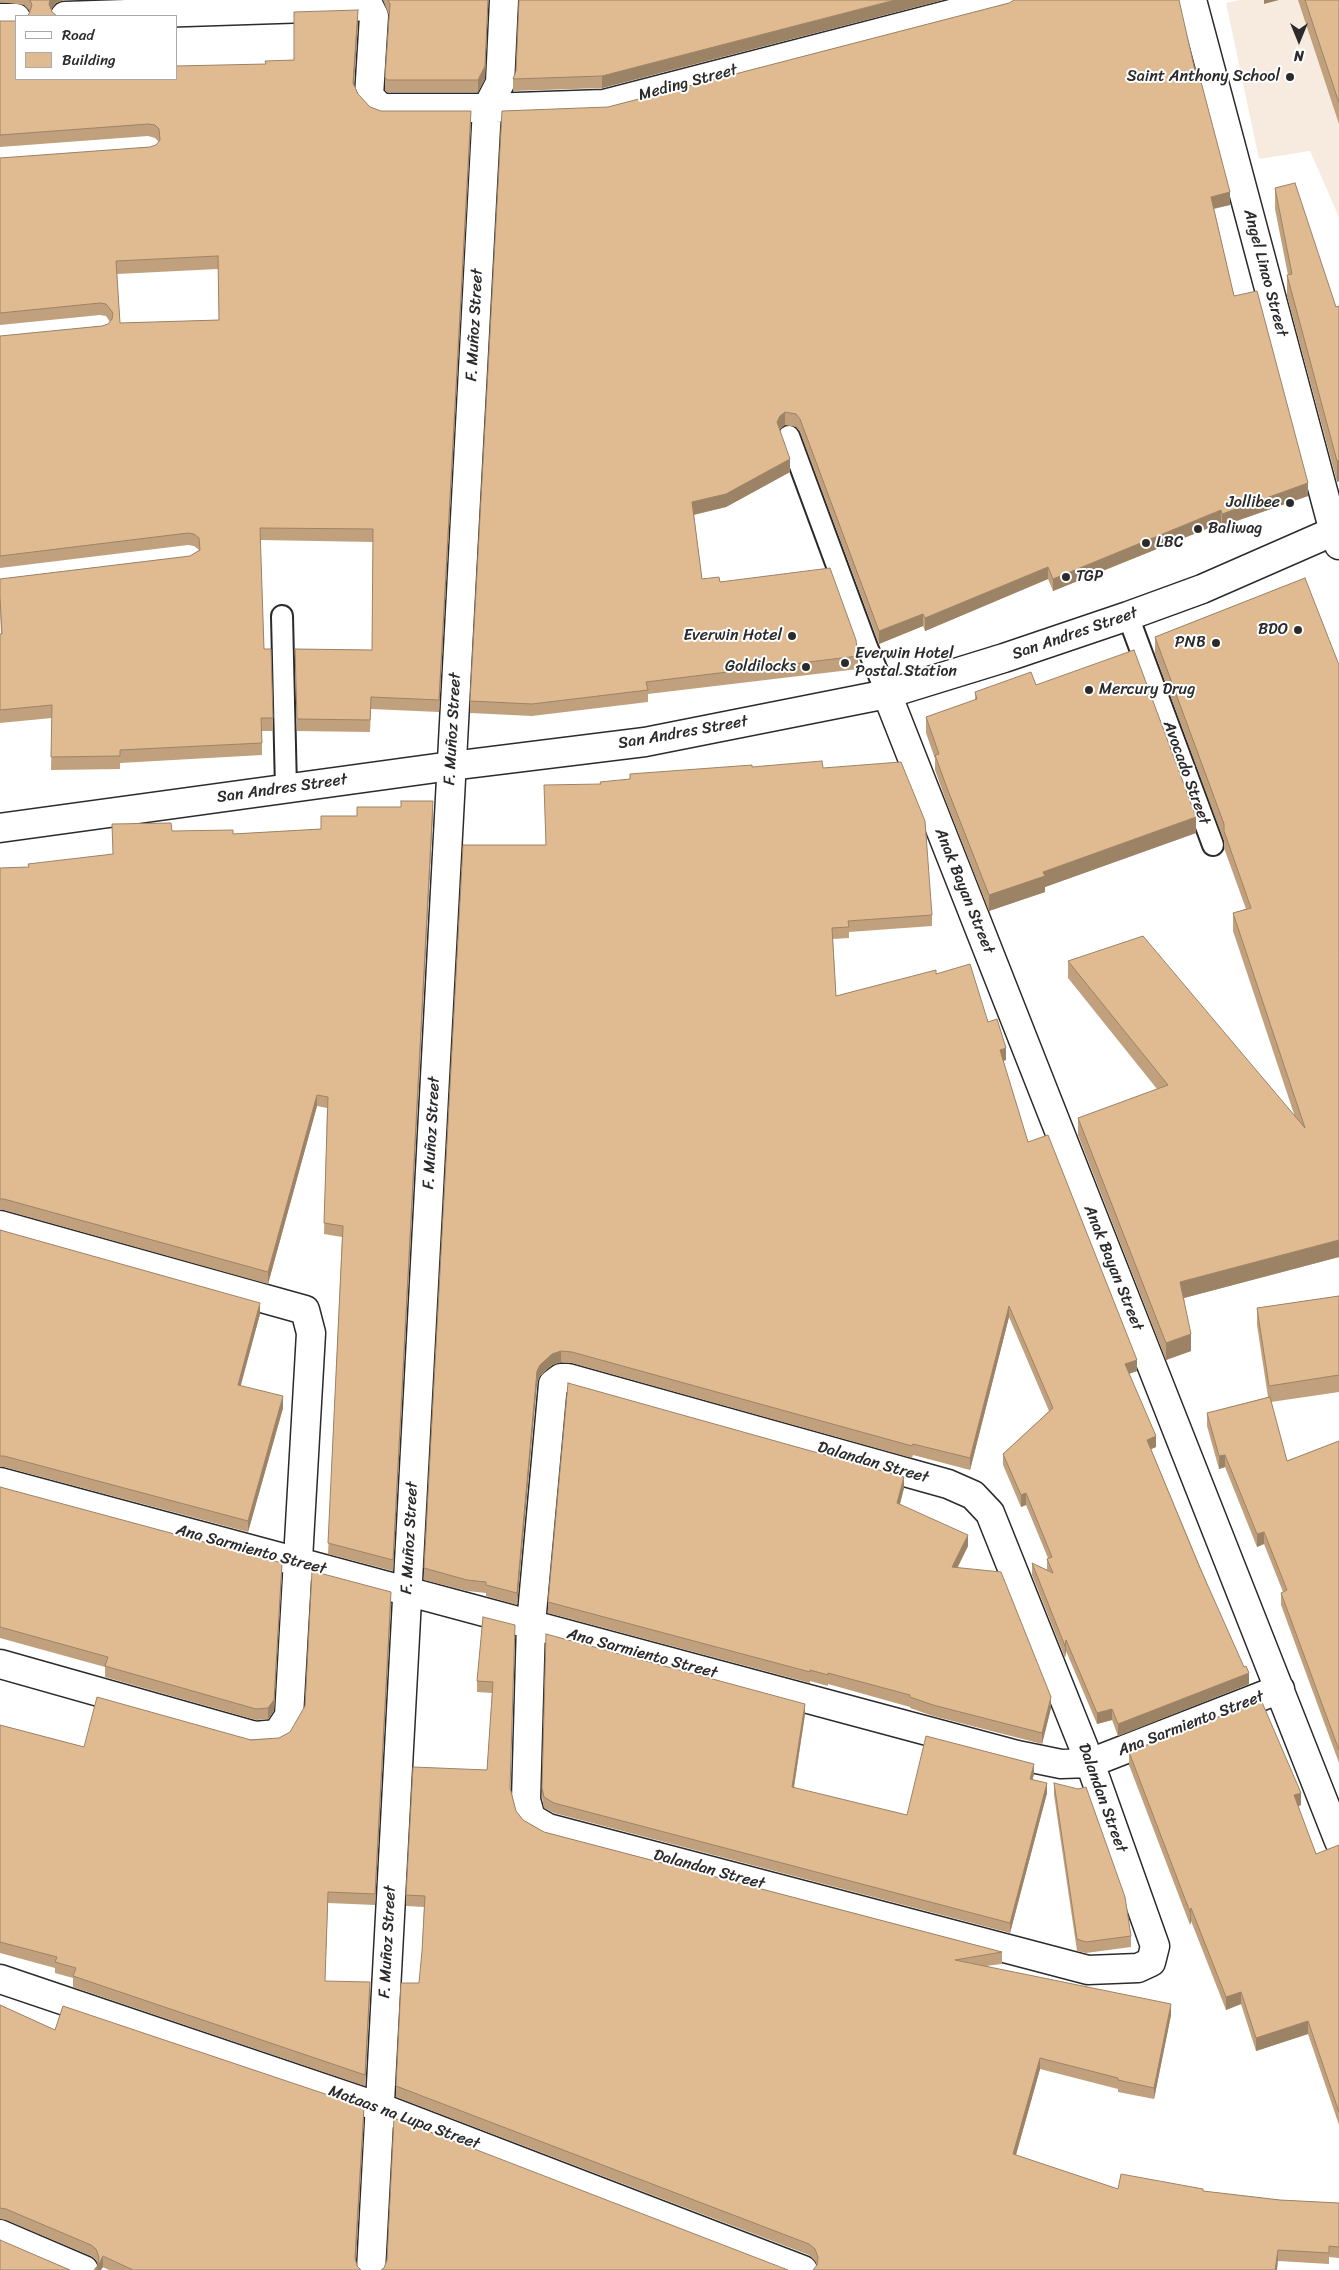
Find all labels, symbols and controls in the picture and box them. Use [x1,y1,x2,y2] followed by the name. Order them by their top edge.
[15,15,178,80] legend
[1274,15,1324,65] north arrow
[62,22,94,48] text: Road
[1294,43,1304,68] text: N
[62,47,116,73] text: Building
[637,61,739,105] street label: Meding Street
[1127,67,1280,87] place label: Saint Anthony School
[1284,71,1296,83] marker: Saint Anthony School
[1239,207,1291,339] street label: Angel Linao Street
[462,268,488,382] street label: F. Muñoz Street
[1226,493,1280,513] place label: Jollibee
[1284,497,1296,509] marker: Jollibee
[1208,519,1262,539] place label: Baliwag
[1192,523,1204,535] marker: Baliwag
[1156,533,1183,553] place label: LBC
[1140,537,1152,549] marker: LBC
[1076,567,1103,587] place label: TGP
[1060,571,1072,583] marker: TGP
[1010,604,1140,664] street label: San Andres Street
[1258,620,1288,640] place label: BDO
[1292,624,1304,636] marker: BDO
[683,626,782,646] place label: Everwin Hotel
[786,630,798,642] marker: Everwin Hotel
[1175,633,1206,653] place label: PNB
[1210,637,1222,649] marker: PNB
[855,644,957,682] place label: Everwin Hotel Postal Station
[725,657,796,677] place label: Goldilocks
[839,657,851,669] marker: Everwin Hotel Postal Station
[800,661,812,673] marker: Goldilocks
[440,672,466,786] street label: F. Muñoz Street
[1099,680,1195,700] place label: Mercury Drug
[1083,684,1095,696] marker: Mercury Drug
[617,712,749,754] street label: San Andres Street
[1158,718,1214,828] street label: Avocado Street
[216,770,348,808] street label: San Andres Street
[930,825,998,957] street label: Anak Bayan Street
[419,1076,445,1190] street label: F. Muñoz Street
[1079,1202,1147,1334] street label: Anak Bayan Street
[815,1438,931,1488] street label: Dalandan Street
[397,1481,423,1595] street label: F. Muñoz Street
[174,1521,328,1579] street label: Ana Sarmiento Street
[565,1625,719,1683] street label: Ana Sarmiento Street
[1115,1687,1267,1761] street label: Ana Sarmiento Street
[1073,1741,1131,1855] street label: Dalandan Street
[651,1846,767,1894] street label: Dalandan Street
[375,1885,401,1999] street label: F. Muñoz Street
[326,2082,482,2154] street label: Mataas na Lupa Street

